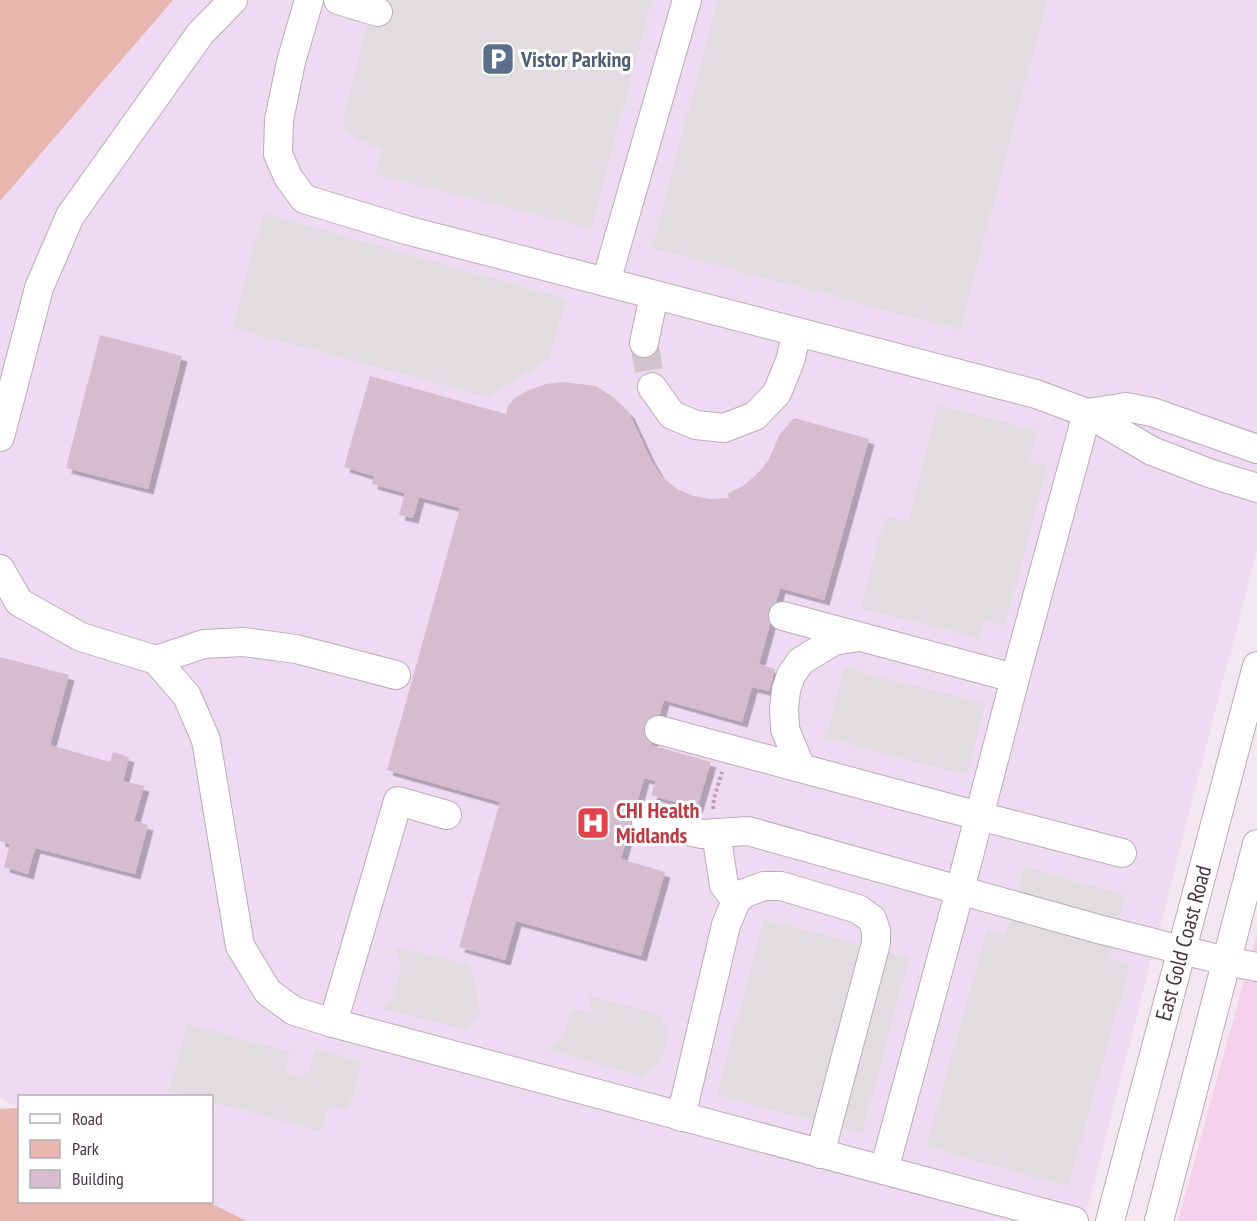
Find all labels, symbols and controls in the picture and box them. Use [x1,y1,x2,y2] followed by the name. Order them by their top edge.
[480,41,516,77] parking icon: Vistor Parking
[520,45,631,73] place label: Vistor Parking
[616,796,700,849] place label: CHI Health Midlands
[575,805,611,841] hospital icon: CHI Health Midlands
[1149,862,1217,1024] street label: East Gold Coast Road
[18,1095,213,1203] legend
[72,1107,103,1130] text: Road
[72,1137,99,1160] text: Park
[72,1167,124,1190] text: Building

